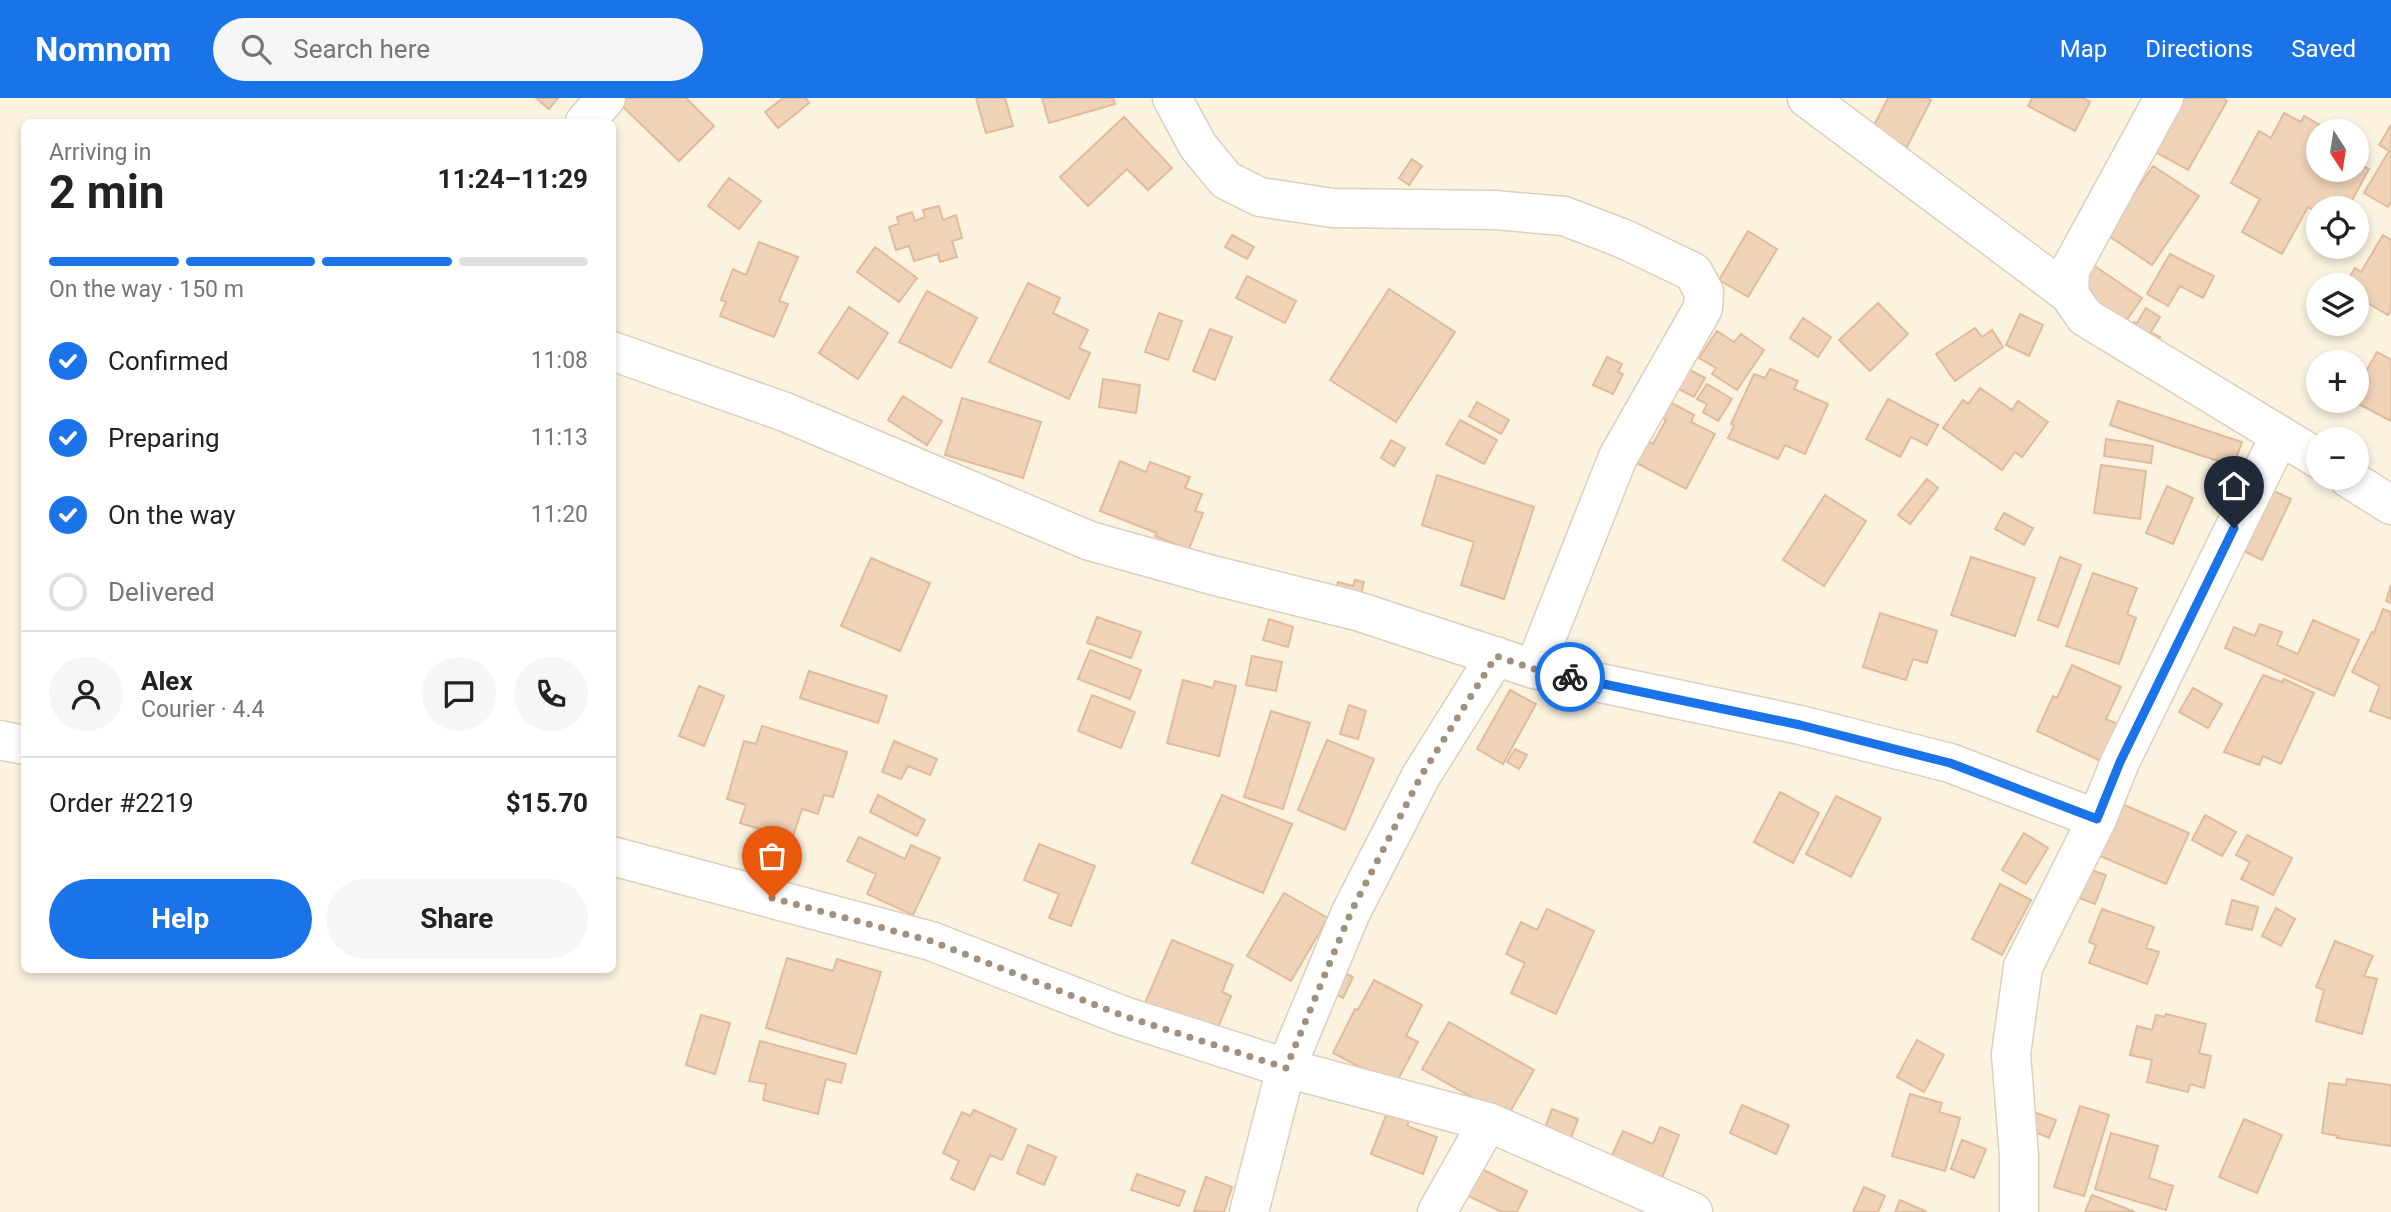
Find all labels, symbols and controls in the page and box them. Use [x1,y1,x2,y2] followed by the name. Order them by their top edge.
[213,18,703,81] search box
[35,30,171,69] text: Nomnom
[237,30,275,68] icon: search
[293,34,430,64] text: Search here
[2060,35,2107,63] text: Map
[2145,35,2253,63] text: Directions
[2291,35,2356,63] text: Saved
[2306,119,2370,182] north arrow
[2306,119,2369,490] map controls
[49,139,152,166] text: Arriving in
[438,164,588,194] text: 11:24–11:29
[49,165,165,219] text: 2 min
[2306,196,2369,259] button: locate
[2306,273,2369,336] button: layers
[49,276,244,303] text: On the way · 150 m
[49,342,87,380] icon: check
[108,346,229,376] text: Confirmed
[531,347,588,374] text: 11:08
[2306,350,2369,413] button: +
[49,419,87,457] icon: check
[108,423,220,453] text: Preparing
[531,424,588,451] text: 11:13
[2306,427,2369,490] button: −
[2204,456,2264,528] pin
[2215,467,2253,505] icon: home
[49,496,87,534] icon: check
[108,500,236,530] text: On the way
[531,501,588,528] text: 11:20
[108,577,215,607] text: Delivered
[1535,642,1605,712] courier
[49,657,123,731] button: person
[422,657,496,731] button: chat
[514,657,588,731] button: phone
[1551,658,1589,696] icon: bike
[141,666,193,696] text: Alex
[141,696,264,723] text: Courier · 4.4
[49,788,194,818] text: Order #2219
[506,788,588,818] text: $15.70
[742,826,802,898] pin
[753,837,791,875] icon: bag
[49,879,312,959] button: Help
[326,879,588,959] button: Share

